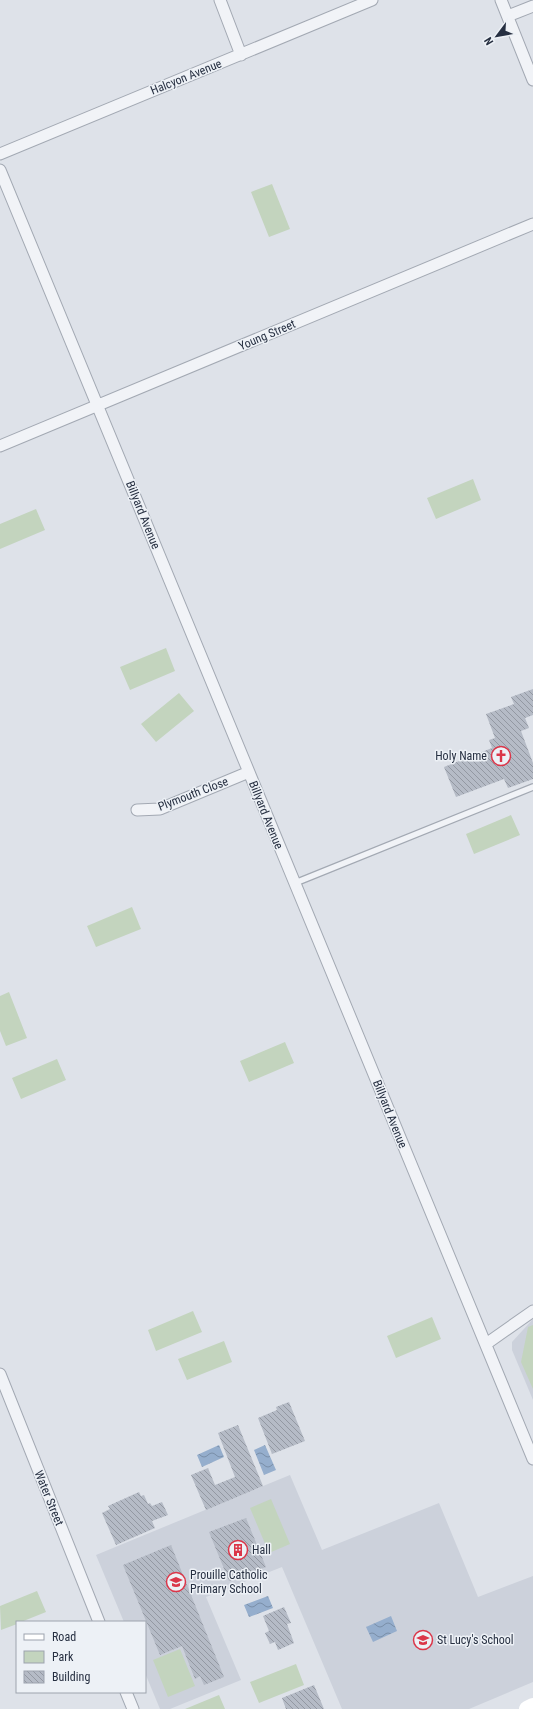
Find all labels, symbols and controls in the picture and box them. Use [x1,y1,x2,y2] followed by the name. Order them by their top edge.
[477,16,517,56] north arrow
[482,35,496,47] text: N
[148,56,224,98] street label: Halcyon Avenue
[236,317,298,353] street label: Young Street
[123,479,163,551] street label: Billyard Avenue
[490,745,512,767] church icon: Holy Name
[435,749,487,763] place label: Holy Name
[156,774,230,814] street label: Plymouth Close
[246,779,286,851] street label: Billyard Avenue
[370,1078,410,1150] street label: Billyard Avenue
[32,1468,67,1528] street label: Water Street
[227,1539,249,1561] building icon: Hall
[252,1543,271,1557] place label: Hall
[190,1568,268,1596] place label: Prouille Catholic Primary School
[165,1571,187,1593] school or university icon: Prouille Catholic Primary School
[16,1621,146,1693] legend
[412,1629,434,1651] school or university icon: St Lucy's School
[52,1630,76,1644] text: Road
[437,1633,514,1647] place label: St Lucy's School
[52,1650,74,1664] text: Park
[52,1670,90,1684] text: Building

